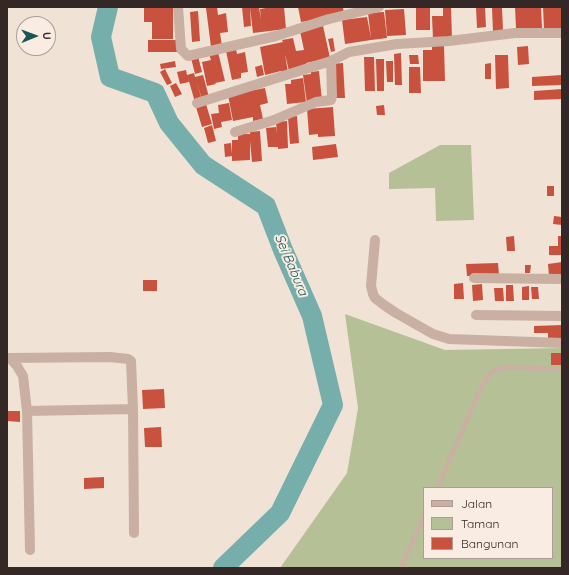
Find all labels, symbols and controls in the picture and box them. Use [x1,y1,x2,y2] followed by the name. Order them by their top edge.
[16,16,56,56] north arrow
[40,32,54,40] text: U
[271,232,311,298] water label: Sei Babura
[423,487,553,559] legend
[461,496,492,511] text: Jalan
[461,516,499,531] text: Taman
[461,536,518,551] text: Bangunan

